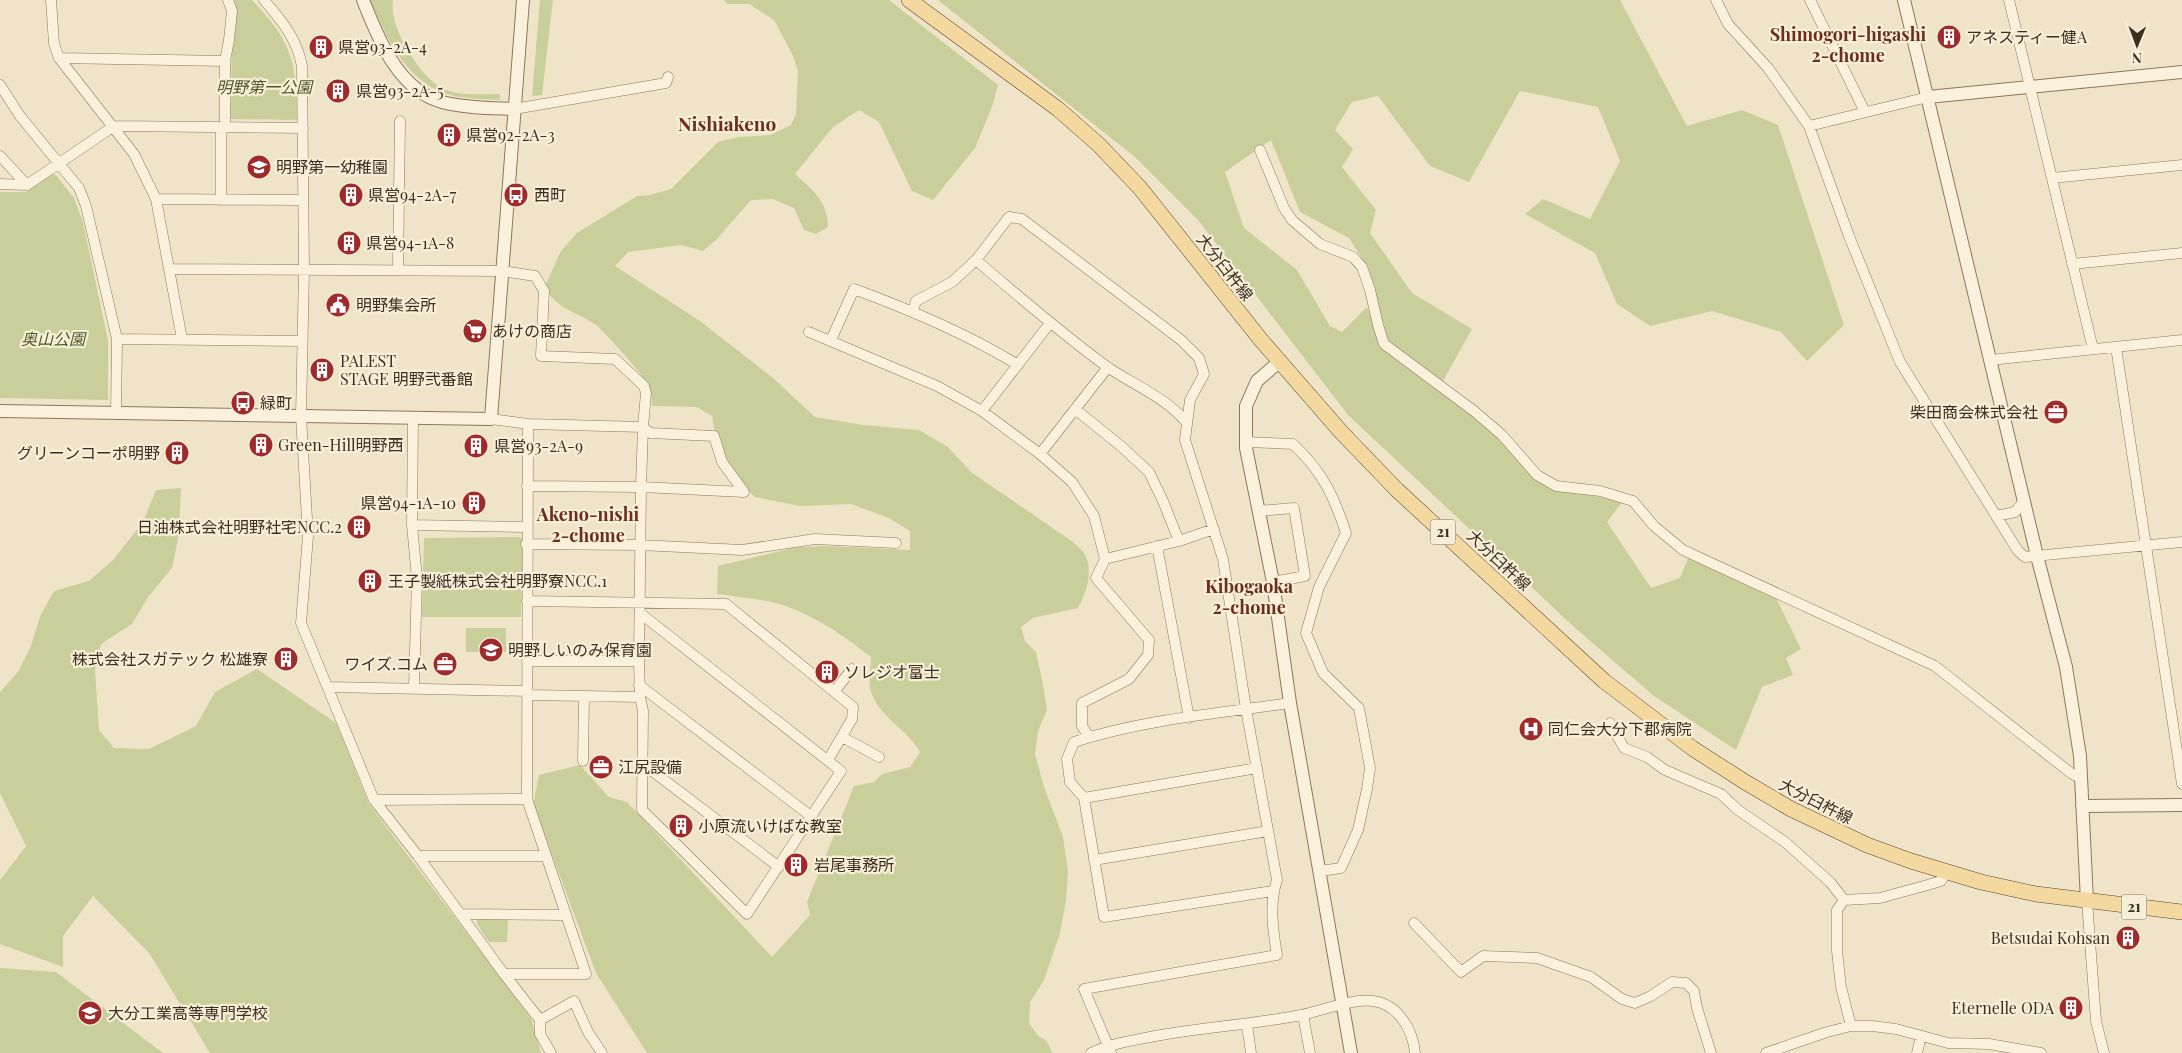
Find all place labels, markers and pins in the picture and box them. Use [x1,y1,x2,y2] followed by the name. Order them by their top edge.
[1936,24,1962,50] building icon: アネスティー健A
[1966,26,2088,47] place label: アネスティー健A
[308,34,334,60] building icon: 県営93-2A-4
[338,36,427,57] place label: 県営93-2A-4
[325,78,351,104] building icon: 県営93-2A-5
[356,80,444,101] place label: 県営93-2A-5
[436,122,462,148] building icon: 県営92-2A-3
[466,124,555,145] place label: 県営92-2A-3
[246,154,272,180] school or university icon: 明野第一幼稚園
[276,156,388,177] place label: 明野第一幼稚園
[338,182,364,208] building icon: 県営94-2A-7
[503,182,529,208] bus stop icon: 西町
[368,184,457,205] place label: 県営94-2A-7
[534,184,566,205] place label: 西町
[336,230,362,256] building icon: 県営94-1A-8
[366,232,454,253] place label: 県営94-1A-8
[325,292,351,318] public building icon: 明野集会所
[356,294,436,315] place label: 明野集会所
[462,318,488,344] supermarket icon: あけの商店
[492,320,572,341] place label: あけの商店
[340,350,473,389] place label: PALEST STAGE 明野弐番館
[309,357,335,383] building icon: PALEST STAGE 明野弐番館
[230,390,256,416] bus stop icon: 緑町
[260,392,292,413] place label: 緑町
[2043,399,2069,425] office icon: 柴田商会株式会社
[1910,401,2038,422] place label: 柴田商会株式会社
[248,432,274,458] building icon: Green-Hill明野西
[463,433,489,459] building icon: 県営93-2A-9
[278,434,404,455] place label: Green-Hill明野西
[494,435,583,456] place label: 県営93-2A-9
[164,440,190,466] building icon: グリーンコーポ明野
[17,442,160,463] place label: グリーンコーポ明野
[461,490,487,516] building icon: 県営94-1A-10
[360,492,456,513] place label: 県営94-1A-10
[346,514,372,540] building icon: 日油株式会社明野社宅NCC.2
[137,516,342,537] place label: 日油株式会社明野社宅NCC.2
[357,568,383,594] building icon: 王子製紙株式会社明野寮NCC.1
[388,570,607,591] place label: 王子製紙株式会社明野寮NCC.1
[478,637,504,663] school or university icon: 明野しいのみ保育園
[508,639,652,660] place label: 明野しいのみ保育園
[273,646,299,672] building icon: 株式会社スガテック 松雄寮
[72,648,268,669] place label: 株式会社スガテック 松雄寮
[432,651,458,677] office icon: ワイズ.コム
[344,653,428,674] place label: ワイズ.コム
[814,659,840,685] building icon: ソレジオ富士
[844,661,940,682] place label: ソレジオ富士
[1518,716,1544,742] hospital icon: 同仁会大分下郡病院
[1548,718,1692,739] place label: 同仁会大分下郡病院
[588,754,614,780] office icon: 江尻設備
[618,756,682,777] place label: 江尻設備
[668,813,694,839] building icon: 小原流いけばな教室
[698,815,842,836] place label: 小原流いけばな教室
[783,852,809,878] building icon: 岩尾事務所
[814,854,894,875] place label: 岩尾事務所
[2115,925,2141,951] building icon: Betsudai Kohsan
[1991,927,2110,948] place label: Betsudai Kohsan
[2058,995,2084,1021] building icon: Eternelle ODA
[1952,997,2055,1018] place label: Eternelle ODA
[77,1000,103,1026] school or university icon: 大分工業高等専門学校
[108,1002,268,1023] place label: 大分工業高等専門学校

